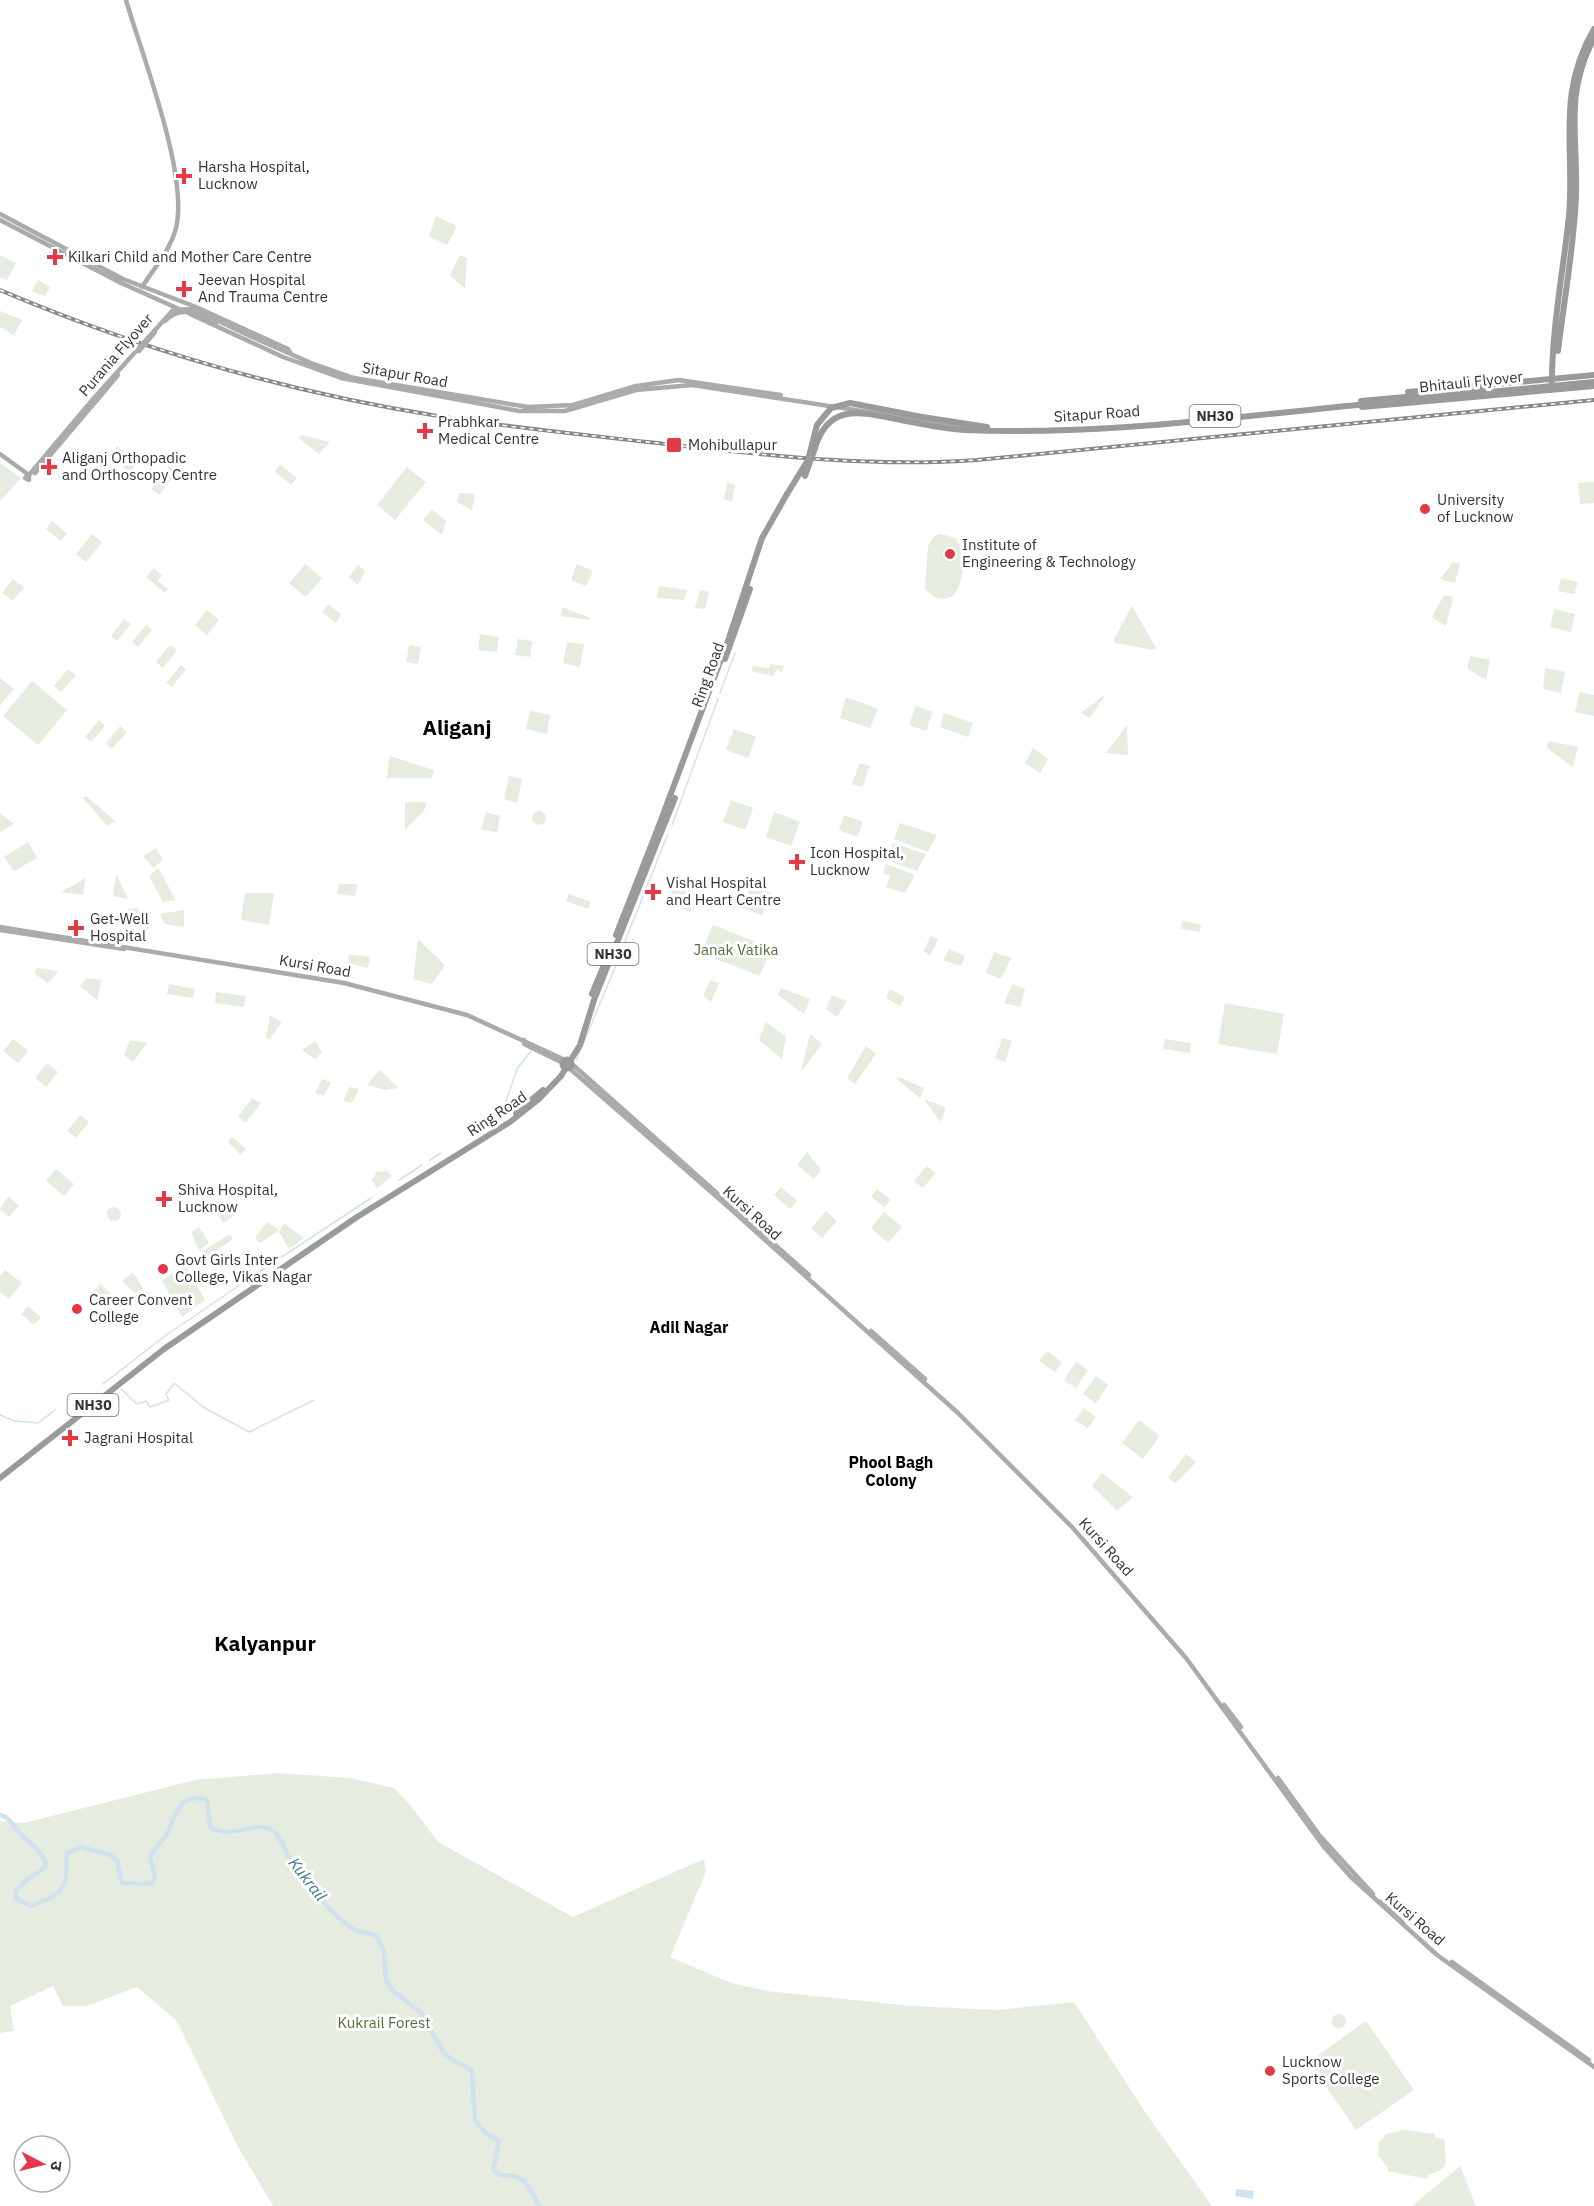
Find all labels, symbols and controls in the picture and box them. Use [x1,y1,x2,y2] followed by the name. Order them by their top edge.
[198,157,310,193] place label: Harsha Hospital, Lucknow
[175,167,193,185] marker: Harsha Hospital, Lucknow
[68,247,312,266] place label: Kilkari Child and Mother Care Centre
[46,248,64,266] marker: Kilkari Child and Mother Care Centre
[198,270,328,306] place label: Jeevan Hospital And Trauma Centre
[175,280,193,298] marker: Jeevan Hospital And Trauma Centre
[74,309,157,400] street label: Purania Flyover
[361,358,449,391] street label: Sitapur Road
[1418,367,1524,396] street label: Bhitauli Flyover
[1053,401,1141,426] street label: Sitapur Road
[1190,405,1240,427] road number: NH30
[438,412,539,448] place label: Prabhkar Medical Centre
[416,422,434,440] marker: Prabhkar Medical Centre
[688,435,777,454] place label: Mohibullapur
[665,436,683,454] marker: Mohibullapur
[62,448,217,484] place label: Aliganj Orthopadic and Orthoscopy Centre
[40,458,58,476] marker: Aliganj Orthopadic and Orthoscopy Centre
[1437,490,1514,526] place label: University of Lucknow
[1418,502,1432,516] marker: University of Lucknow
[962,535,1136,571] place label: Institute of Engineering & Technology
[943,547,957,561] marker: Institute of Engineering & Technology
[687,640,728,710] street label: Ring Road
[423,713,491,741] district label: Aliganj
[810,843,904,879] place label: Icon Hospital, Lucknow
[788,853,806,871] marker: Icon Hospital, Lucknow
[666,873,781,909] place label: Vishal Hospital and Heart Centre
[644,883,662,901] marker: Vishal Hospital and Heart Centre
[90,909,149,945] place label: Get-Well Hospital
[67,919,85,937] marker: Get-Well Hospital
[693,940,779,959] park label: Janak Vatika
[588,943,638,965] road number: NH30
[278,950,352,981] street label: Kursi Road
[463,1087,530,1140] street label: Ring Road
[178,1180,278,1216] place label: Shiva Hospital, Lucknow
[719,1181,786,1244] street label: Kursi Road
[155,1190,173,1208] marker: Shiva Hospital, Lucknow
[175,1250,312,1286] place label: Govt Girls Inter College, Vikas Nagar
[156,1262,170,1276] marker: Govt Girls Inter College, Vikas Nagar
[89,1290,193,1326] place label: Career Convent College
[70,1302,84,1316] marker: Career Convent College
[650,1317,729,1337] district label: Adil Nagar
[68,1394,118,1416] road number: NH30
[84,1428,193,1447] place label: Jagrani Hospital
[61,1429,79,1447] marker: Jagrani Hospital
[849,1452,933,1490] district label: Phool Bagh Colony
[1075,1513,1138,1580] street label: Kursi Road
[214,1629,316,1657] district label: Kalyanpur
[285,1853,332,1906] water label: Kukrail
[1382,1888,1449,1950] street label: Kursi Road
[337,2013,431,2032] park label: Kukrail Forest
[1282,2052,1380,2088] place label: Lucknow Sports College
[1263,2064,1277,2078] marker: Lucknow Sports College
[12,2134,72,2194] north arrow
[46,2160,67,2172] text: उ

